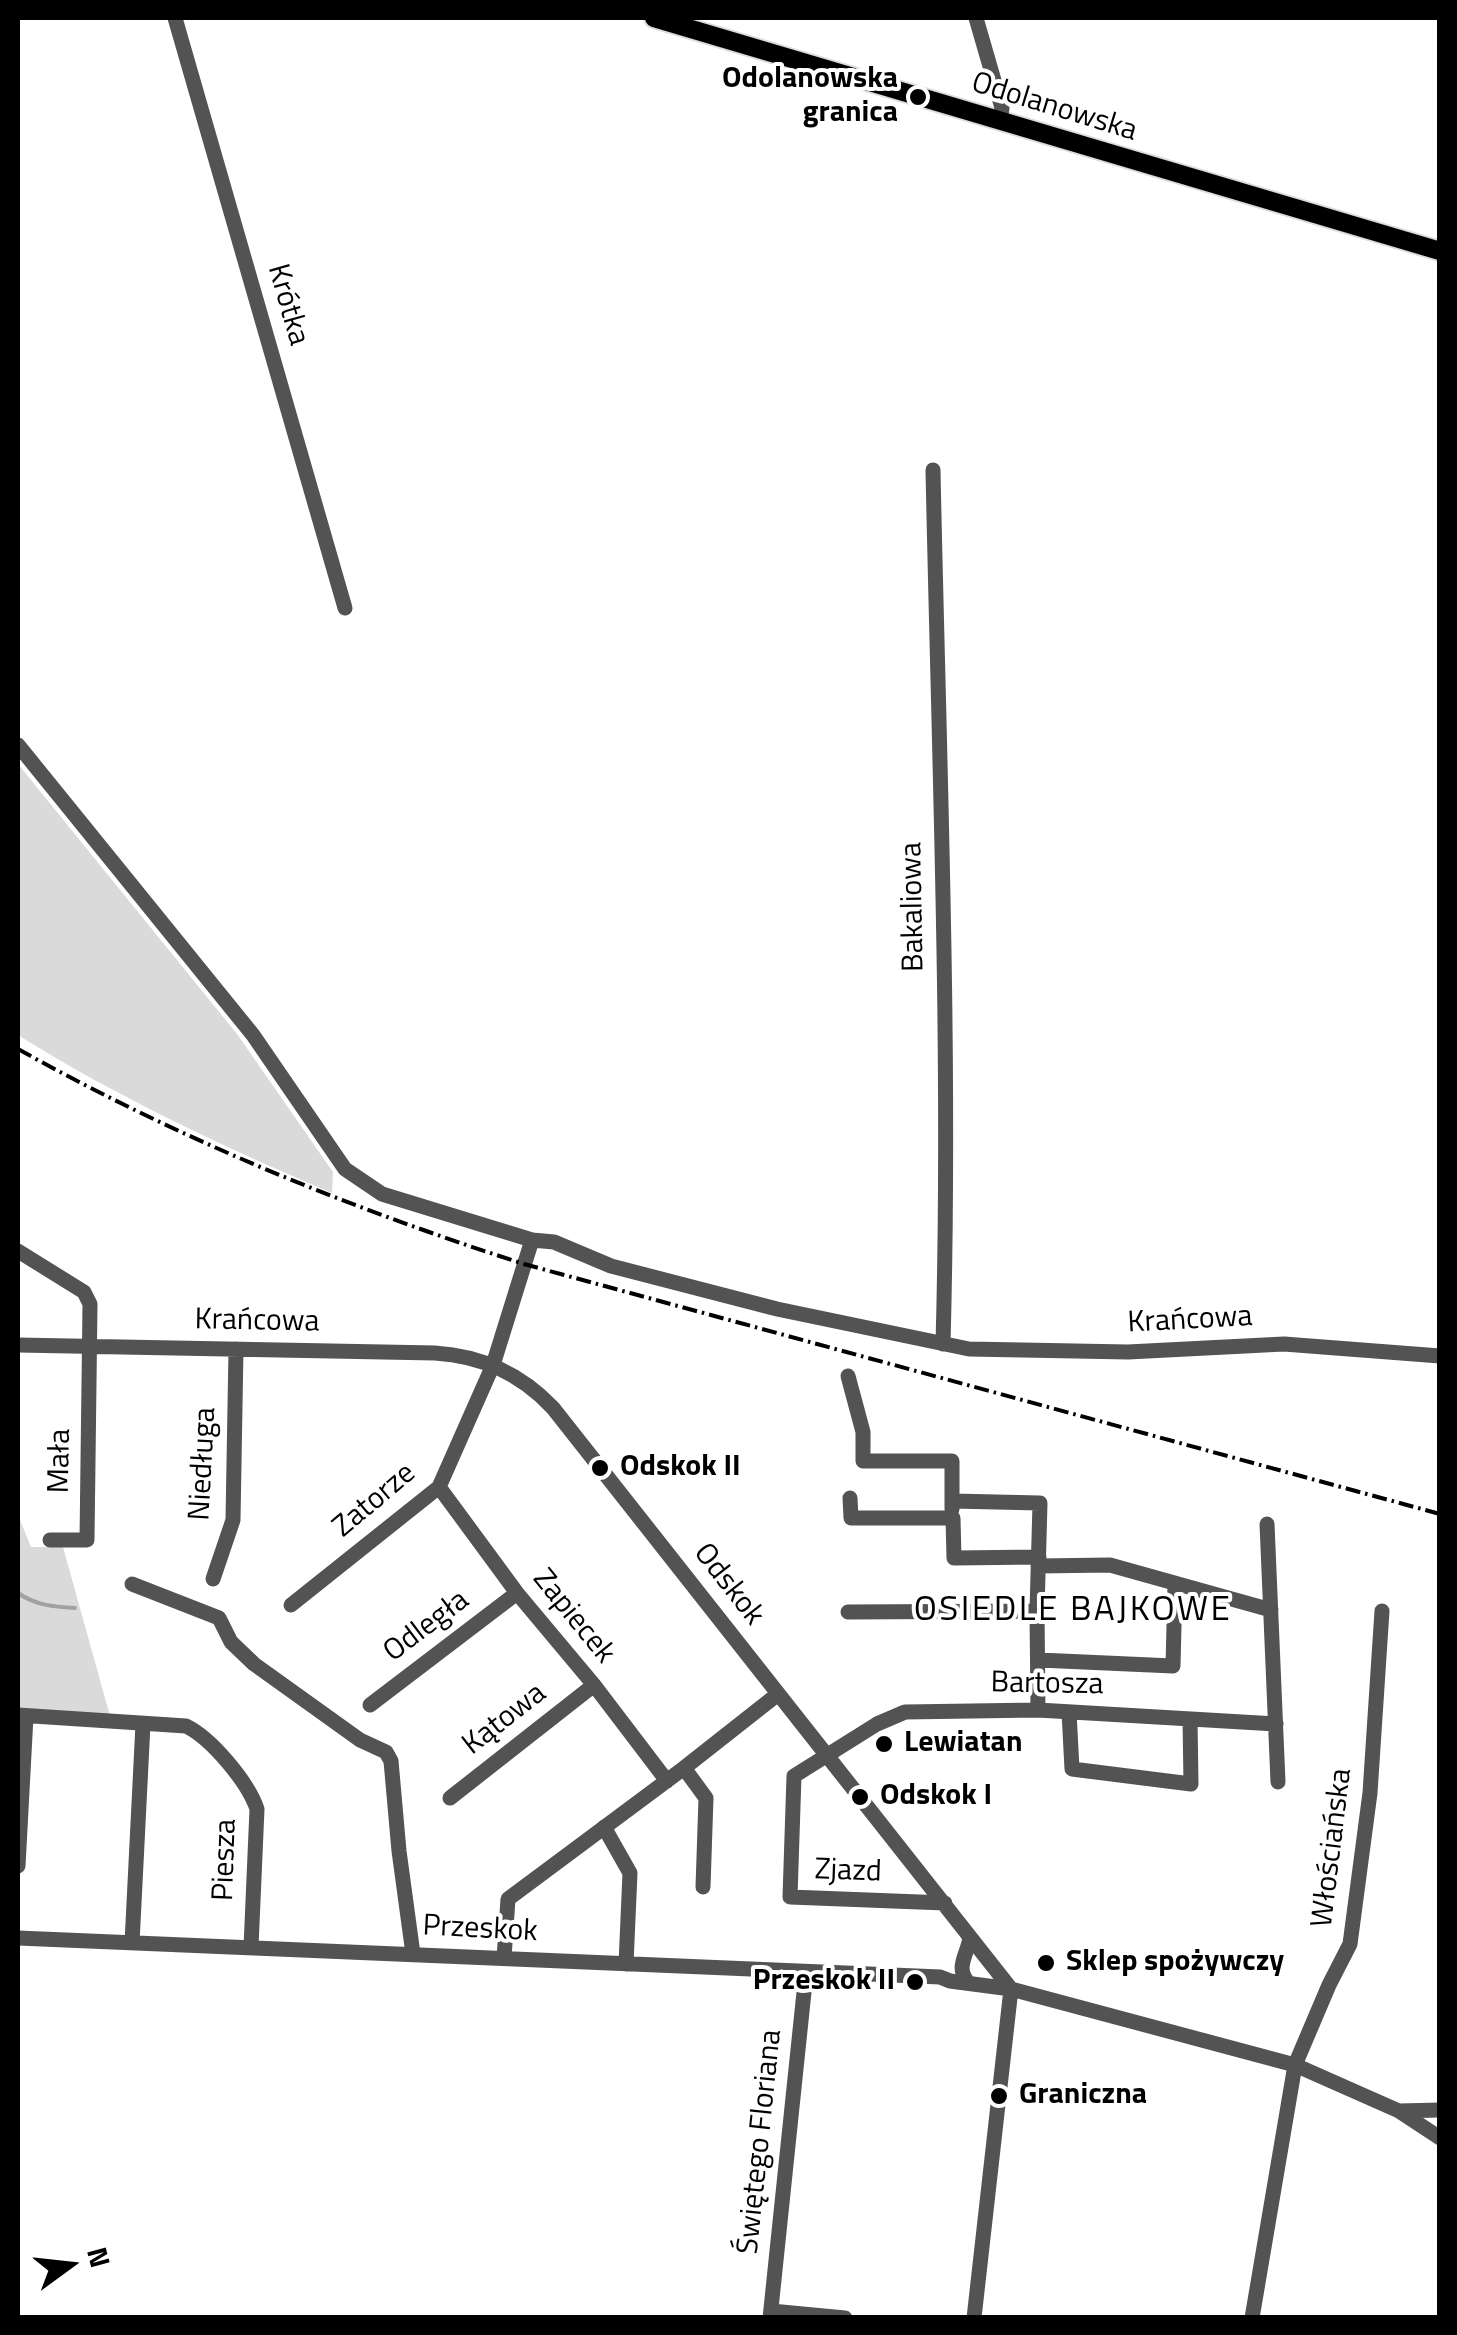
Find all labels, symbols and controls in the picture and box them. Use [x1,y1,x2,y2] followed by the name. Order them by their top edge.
[722,62,898,132] place label: Odolanowska granica
[967,66,1141,150] street label: Odolanowska
[907,86,929,108] marker: Odolanowska granica
[258,260,316,350] street label: Krótka
[895,842,933,972] street label: Bakaliowa
[1127,1300,1253,1342] street label: Krańcowa
[194,1303,320,1341] street label: Krańcowa
[183,1406,225,1522] street label: Niedługa
[42,1428,80,1494] street label: Mała
[620,1450,741,1486] place label: Odskok II
[326,1456,424,1546] street label: Zatorze
[589,1457,611,1479] marker: Odskok II
[685,1537,771,1633] street label: Odskok
[524,1563,622,1671] street label: Zapiecek
[377,1583,477,1671] street label: Odległa
[914,1590,1232,1632] district label: OSIEDLE BAJKOWE
[990,1666,1104,1704] street label: Bartosza
[456,1676,554,1764] street label: Kątowa
[904,1726,1023,1762] place label: Lewiatan
[873,1733,895,1755] marker: Lewiatan
[1305,1767,1361,1929] street label: Włościańska
[880,1779,992,1815] place label: Odskok I
[849,1786,871,1808] marker: Odskok I
[207,1818,245,1902] street label: Piesza
[814,1853,882,1891] street label: Zjazd
[422,1909,538,1951] street label: Przeskok
[1066,1945,1284,1981] place label: Sklep spożywczy
[1035,1952,1057,1974] marker: Sklep spożywczy
[753,1964,895,2000] place label: Przeskok II
[904,1971,926,1993] marker: Przeskok II
[731,2028,791,2256] street label: Świętego Floriana
[1019,2078,1147,2114] place label: Graniczna
[988,2085,1010,2107] marker: Graniczna
[20,2215,120,2315] north arrow
[76,2242,123,2272] text: N

